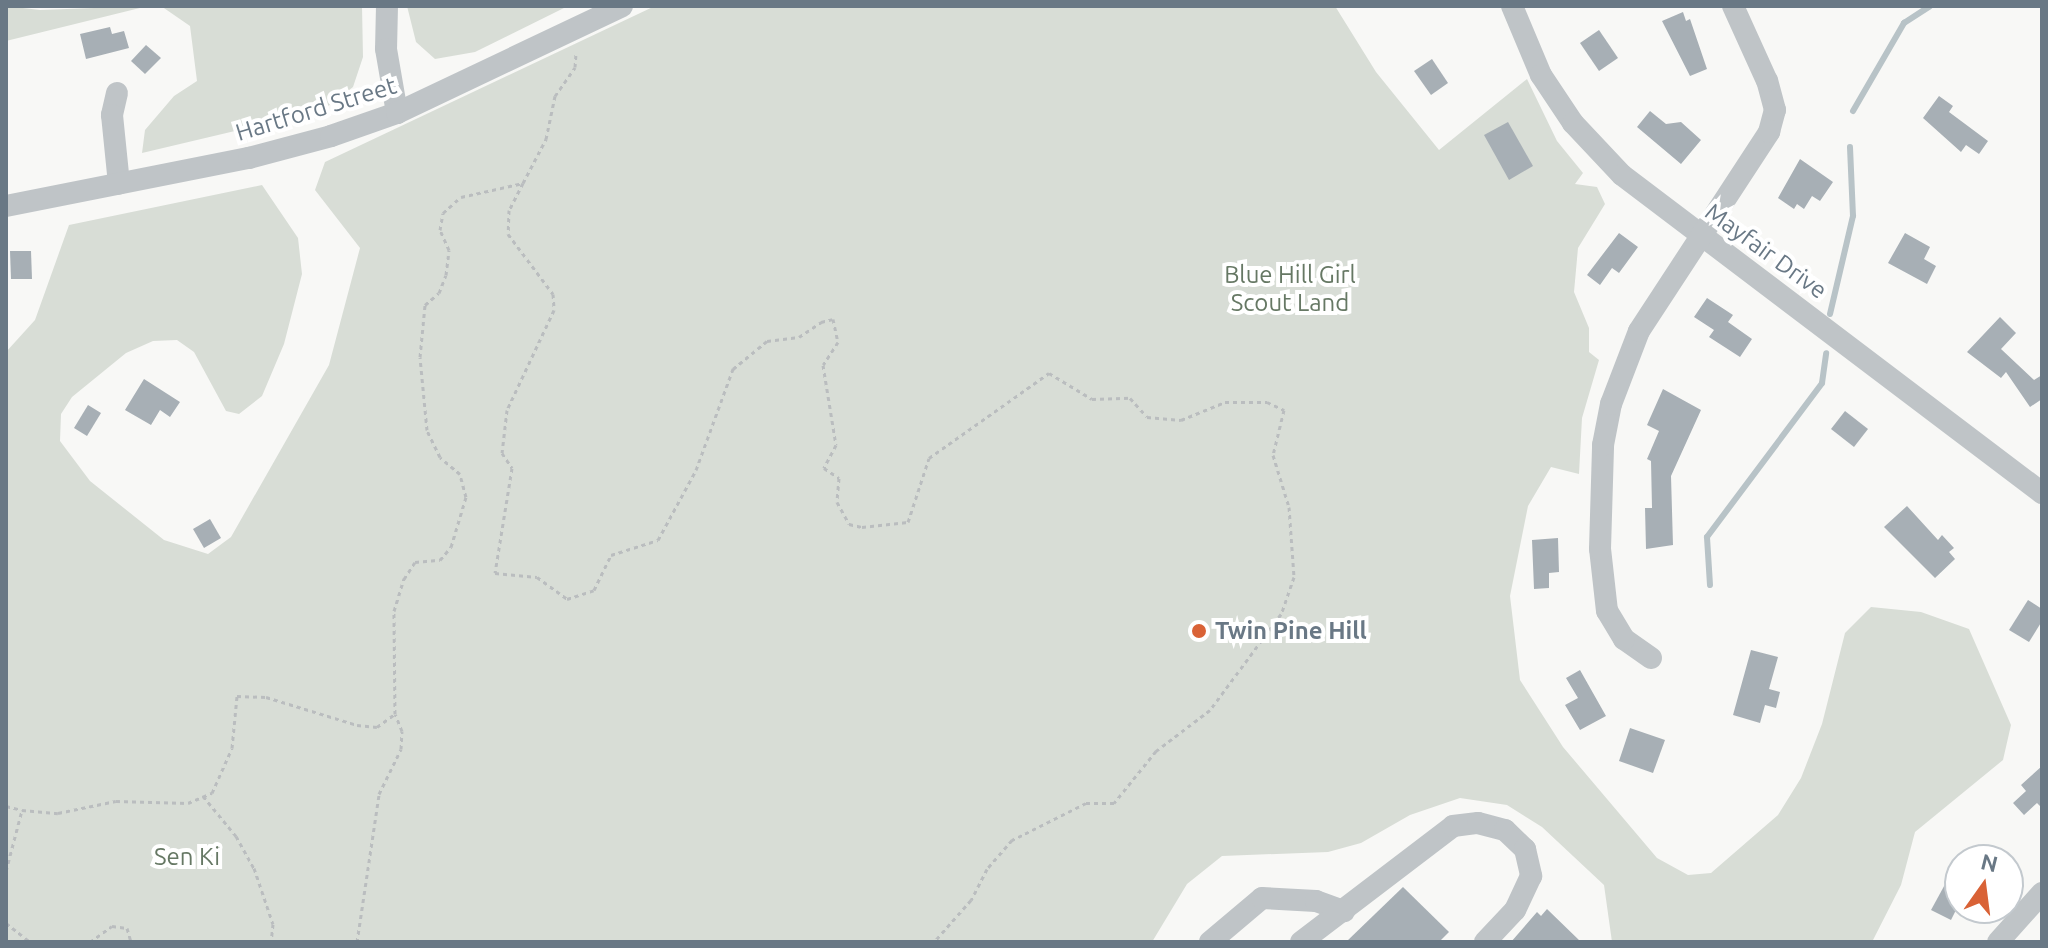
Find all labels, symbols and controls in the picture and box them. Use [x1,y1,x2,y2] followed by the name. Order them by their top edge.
[232,71,400,147] street label: Hartford Street
[1700,197,1832,305] street label: Mayfair Drive
[1224,261,1356,317] park label: Blue Hill Girl Scout Land
[1215,617,1367,645] place label: Twin Pine Hill
[1190,622,1208,640] marker: Twin Pine Hill
[154,843,220,871] park label: Sen Ki
[1944,844,2024,924] north arrow
[1978,848,2000,876] text: N

